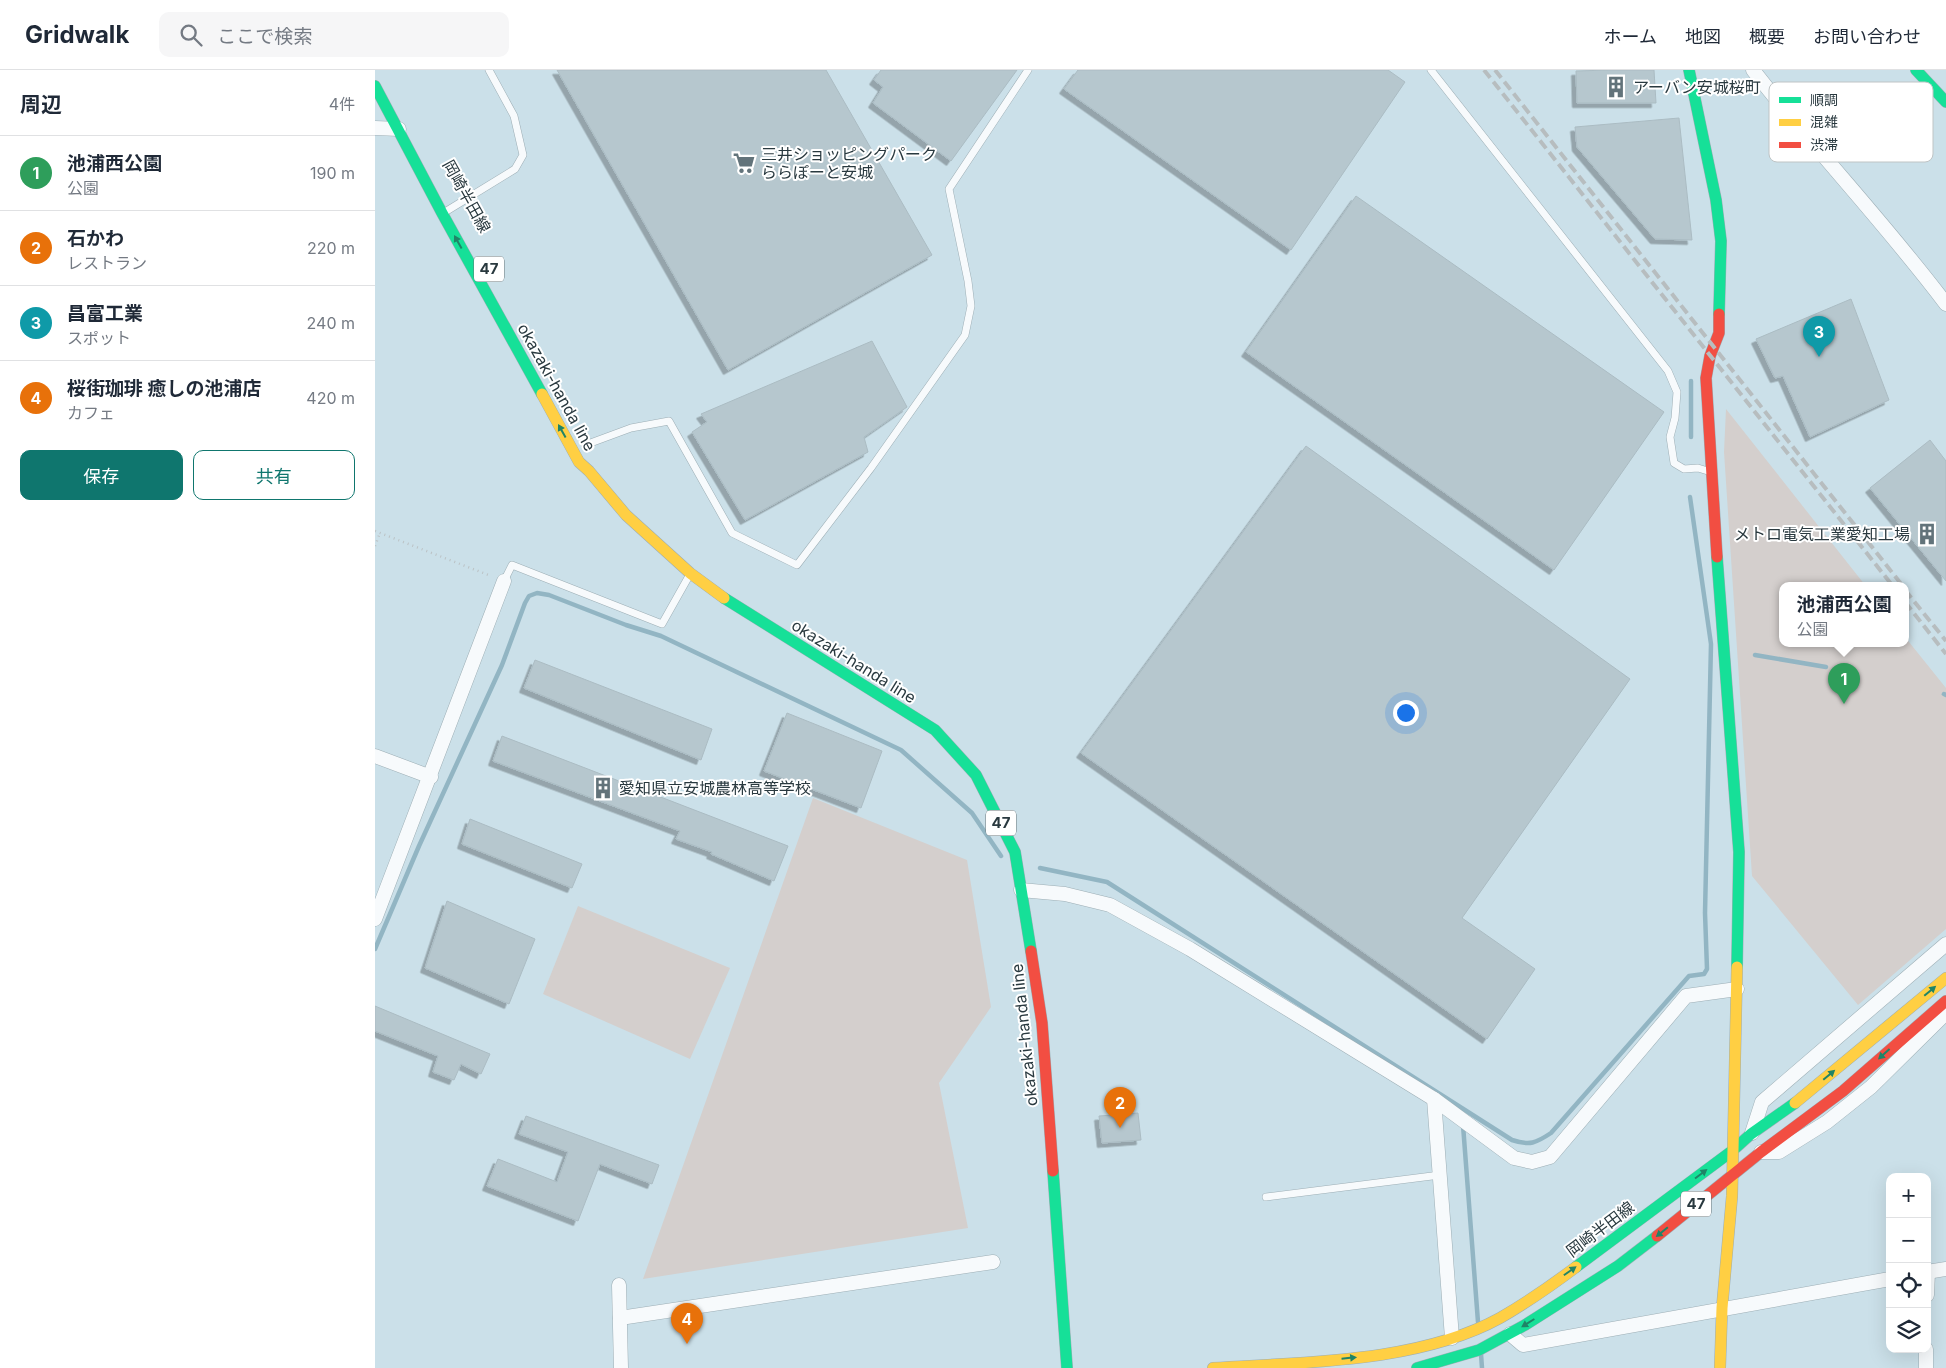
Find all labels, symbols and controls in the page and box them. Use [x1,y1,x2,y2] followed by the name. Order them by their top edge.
[159,12,509,57] search box
[25,20,129,49] text: Gridwalk
[177,21,205,49] icon: search
[217,25,312,48] text: ここで検索
[1604,26,1657,47] text: ホーム
[1685,26,1721,47] text: 地図
[1749,26,1785,47] text: 概要
[1813,26,1921,47] text: お問い合わせ
[1603,74,1629,100] building icon: アーバン安城桜町
[1633,77,1761,97] place label: アーバン安城桜町
[1769,82,1933,162] legend
[1810,91,1838,108] text: 順調
[20,92,62,117] text: 周辺
[329,94,355,114] text: 4件
[1810,113,1838,130] text: 混雑
[1810,136,1838,153] text: 渋滞
[761,144,937,182] place label: 三井ショッピングパーク ららぽーと安城
[731,150,757,176] supermarket icon: 三井ショッピングパーク ららぽーと安城
[67,152,162,175] text: 池浦西公園
[439,156,495,236] street label: 岡崎半田線
[33,163,39,183] text: 1
[310,163,355,183] text: 190 m
[67,178,99,198] text: 公園
[67,227,124,250] text: 石かわ
[454,235,462,250] one-way arrow
[31,238,41,258] text: 2
[307,238,355,258] text: 220 m
[67,253,147,273] text: レストラン
[474,256,504,282] road number: 47
[67,302,143,325] text: 昌富工業
[31,313,41,333] text: 3
[307,313,355,333] text: 240 m
[1803,316,1835,357] pin: 3
[514,320,600,454] street label: okazaki-handa line
[67,328,131,348] text: スポット
[67,377,262,400] text: 桜街珈琲 癒しの池浦店
[31,388,41,408] text: 4
[306,388,355,408] text: 420 m
[67,403,115,423] text: カフェ
[558,423,566,438] one-way arrow
[20,450,183,500] button: 保存
[193,450,355,500] button: 共有
[1914,521,1940,547] building icon: メトロ電気工業愛知工場
[1734,524,1910,544] place label: メトロ電気工業愛知工場
[1779,582,1909,647] popup
[1796,593,1892,616] text: 池浦西公園
[788,615,920,707] street label: okazaki-handa line
[1796,619,1829,639] text: 公園
[1828,663,1860,704] pin: 1
[1393,700,1419,726] your location
[590,775,616,801] building icon: 愛知県立安城農林高等学校
[619,778,811,798] place label: 愛知県立安城農林高等学校
[986,810,1016,836] road number: 47
[1007,963,1041,1107] street label: okazaki-handa line
[1924,986,1937,997] one-way arrow
[1879,1048,1891,1060] one-way arrow
[1822,1070,1835,1081] one-way arrow
[1104,1087,1136,1128] pin: 2
[1694,1169,1707,1180] one-way arrow
[1886,1173,1931,1353] map controls
[1886,1173,1931,1218] button: +
[1681,1192,1711,1216] road number: 47
[1562,1197,1638,1261] street label: 岡崎半田線
[1886,1218,1931,1263] button: −
[1655,1226,1668,1237] one-way arrow
[1886,1263,1931,1308] button: locate
[1563,1266,1577,1276] one-way arrow
[671,1303,703,1344] pin: 4
[1886,1308,1931,1353] button: layers
[1521,1319,1534,1328] one-way arrow
[1341,1354,1357,1362] one-way arrow

